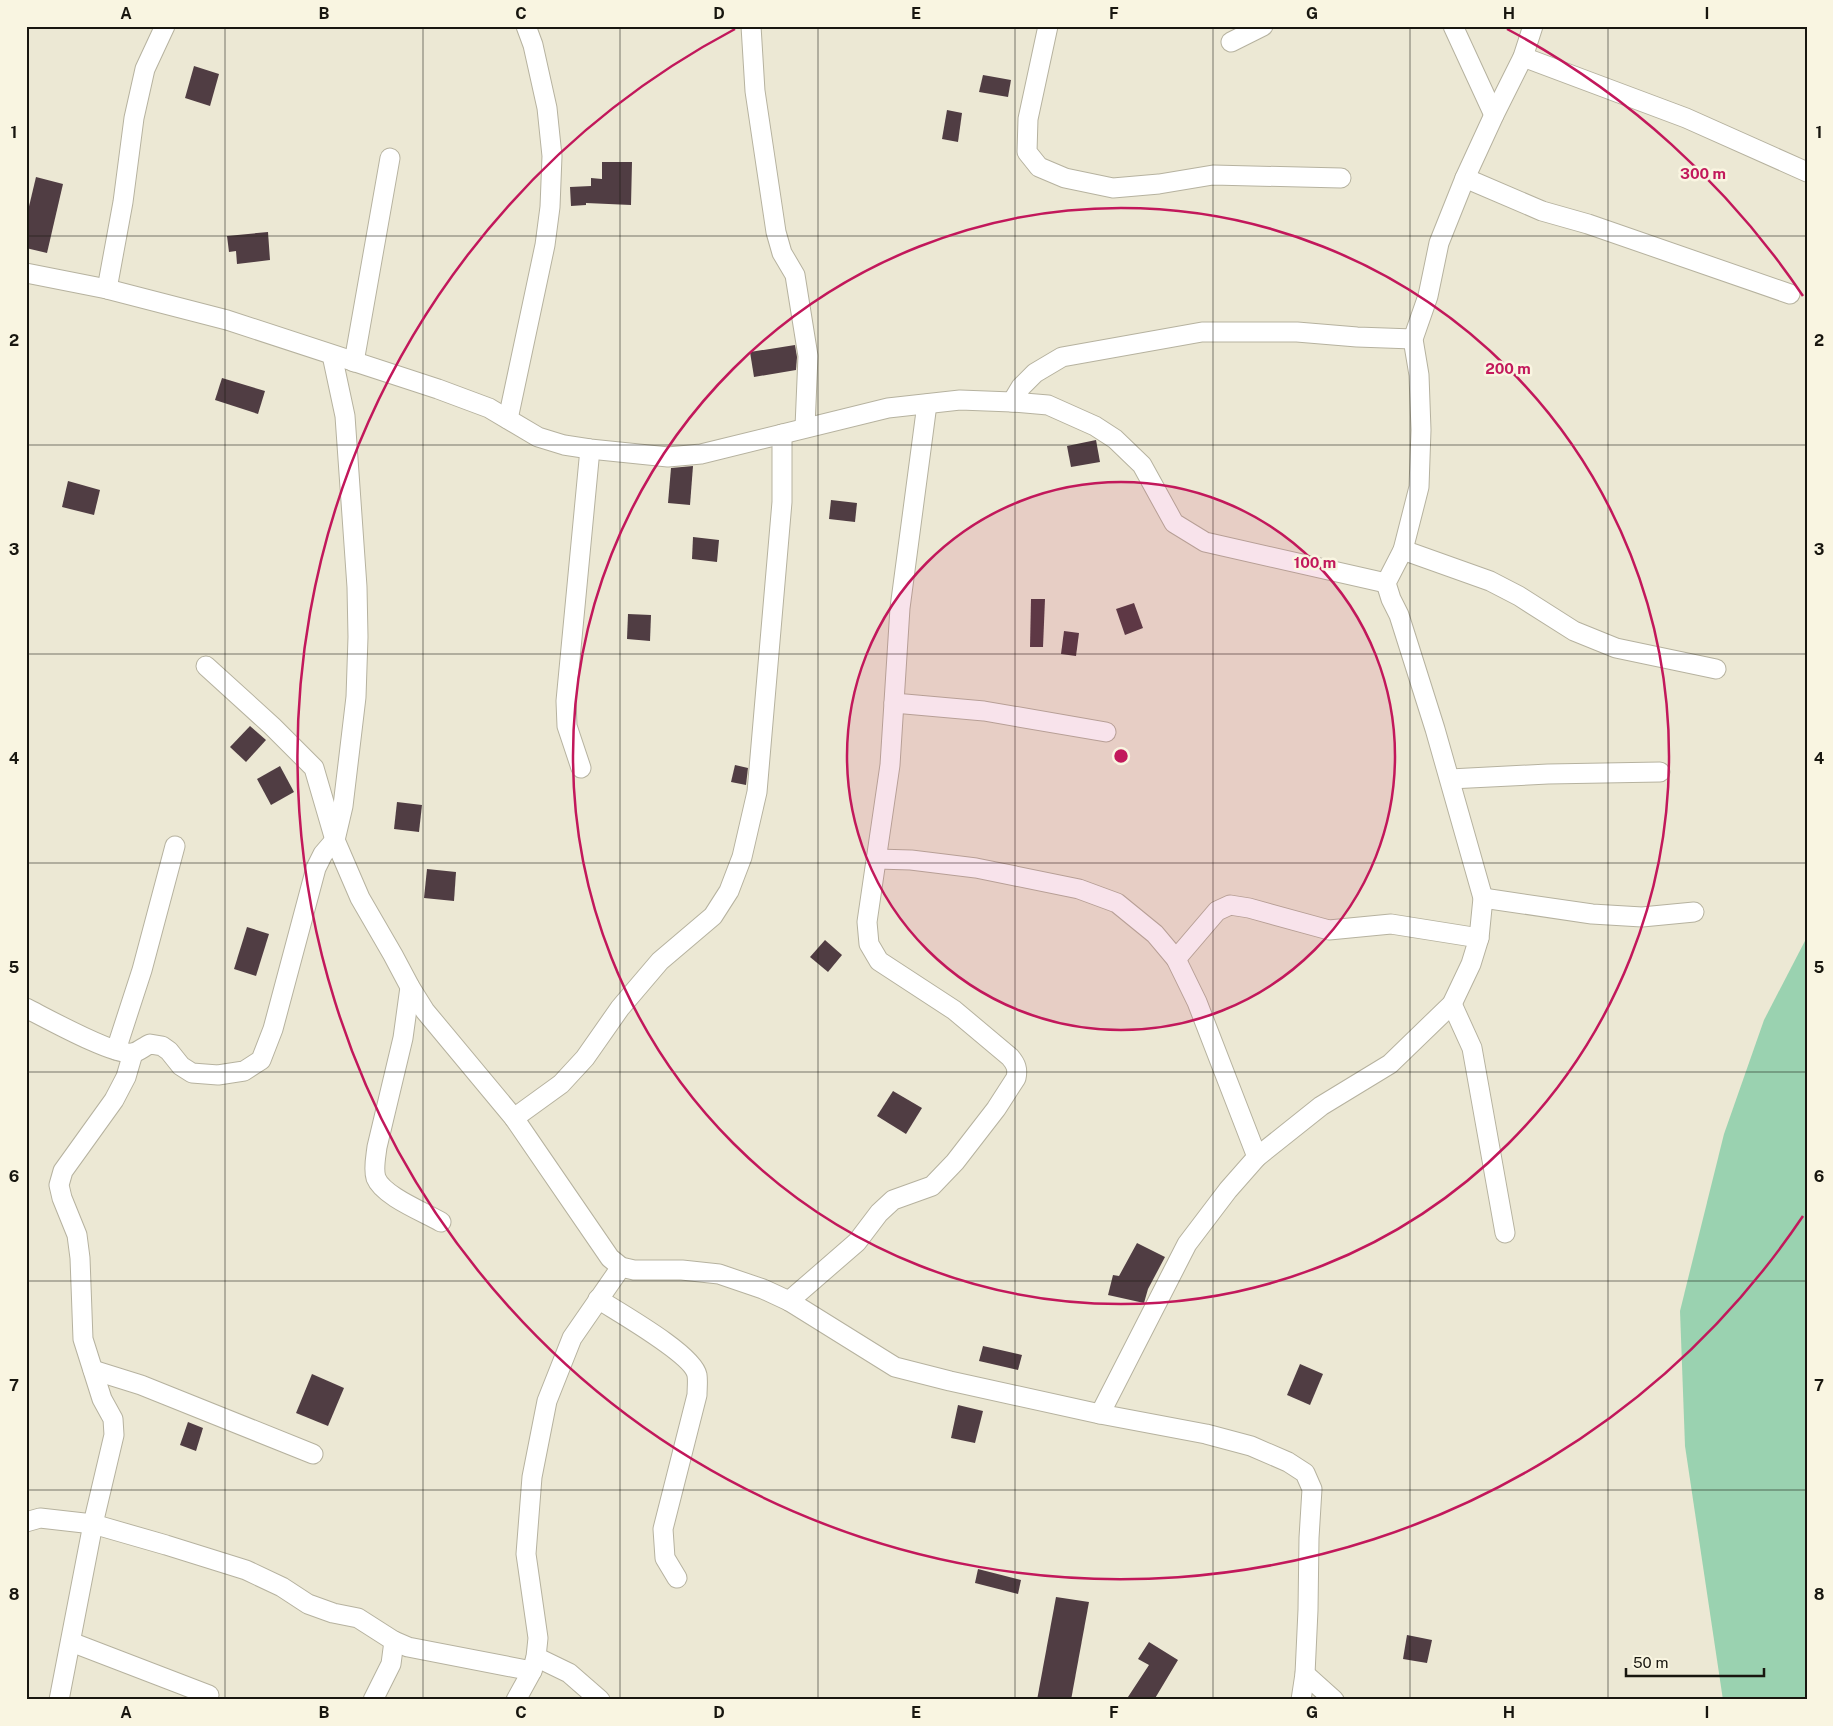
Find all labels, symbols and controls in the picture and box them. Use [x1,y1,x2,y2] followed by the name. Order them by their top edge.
[120,4,132,23] text: A
[319,4,330,23] text: B
[515,4,527,23] text: C
[713,4,725,23] text: D
[911,4,921,23] text: E
[1109,4,1119,23] text: F
[1306,4,1318,23] text: G
[1503,4,1515,23] text: H
[1705,4,1709,23] text: I
[11,123,17,142] text: 1
[1816,123,1822,142] text: 1
[1680,165,1726,182] text: 300 m
[9,331,19,350] text: 2
[1814,331,1824,350] text: 2
[1485,360,1531,377] text: 200 m
[9,540,19,559] text: 3
[1814,540,1824,559] text: 3
[1294,554,1336,571] text: 100 m
[1112,747,1130,765] centre of rings
[9,749,20,768] text: 4
[1814,749,1825,768] text: 4
[9,958,20,977] text: 5
[1814,958,1825,977] text: 5
[9,1167,19,1186] text: 6
[1814,1167,1824,1186] text: 6
[9,1376,19,1395] text: 7
[1814,1376,1824,1395] text: 7
[9,1585,20,1604] text: 8
[1814,1585,1825,1604] text: 8
[1626,1646,1763,1678] scale bar
[1633,1654,1668,1671] text: 50 m
[120,1703,132,1722] text: A
[319,1703,330,1722] text: B
[515,1703,527,1722] text: C
[713,1703,725,1722] text: D
[911,1703,921,1722] text: E
[1109,1703,1119,1722] text: F
[1306,1703,1318,1722] text: G
[1503,1703,1515,1722] text: H
[1705,1703,1709,1722] text: I

